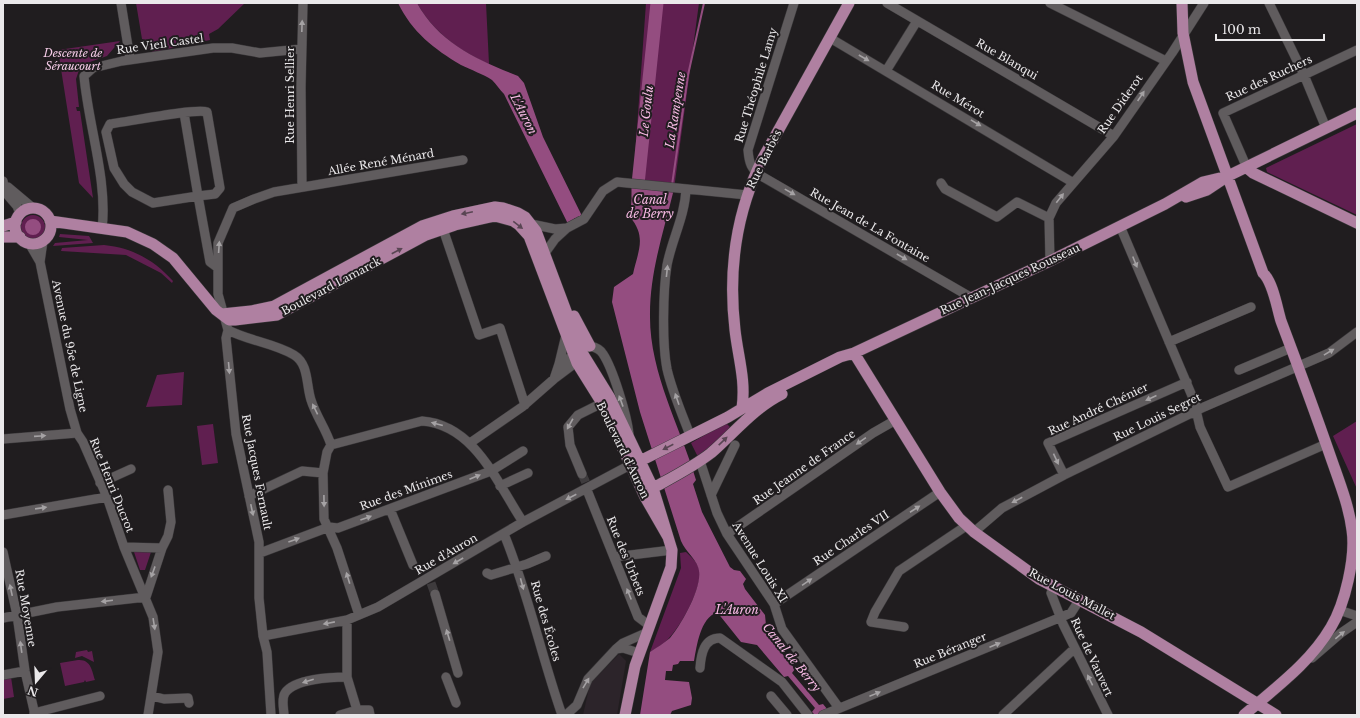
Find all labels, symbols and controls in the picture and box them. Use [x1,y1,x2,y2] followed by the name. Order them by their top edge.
[1216,16,1324,42] scale bar
[299,20,306,32] one-way arrow
[1222,22,1261,37] text: 100 m
[732,26,780,144] street label: Rue Théophile Lamy
[115,31,205,57] street label: Rue Vieil Castel
[973,36,1041,83] street label: Rue Blanqui
[43,46,102,73] park label: Descente de Séraucourt
[283,46,297,144] street label: Rue Henri Sellier
[1224,52,1314,104] street label: Rue des Ruchers
[858,54,870,61] one-way arrow
[661,70,689,150] water label: La Rampenne
[1094,71,1146,136] street label: Rue Diderot
[929,78,988,121] street label: Rue Mérot
[636,85,656,138] water label: Le Goulu
[507,90,541,137] water label: L'Auron
[1137,91,1145,101] one-way arrow
[970,120,982,127] one-way arrow
[744,127,784,191] street label: Rue Barbès
[326,146,436,178] street label: Allée René Ménard
[807,185,933,265] street label: Rue Jean de La Fontaine
[784,189,795,195] one-way arrow
[626,192,675,221] water label: Canal de Berry
[1056,192,1064,203] one-way arrow
[461,210,473,216] one-way arrow
[512,221,523,229] one-way arrow
[938,240,1083,318] street label: Rue Jean-Jacques Rousseau
[215,241,222,253] one-way arrow
[391,247,402,254] one-way arrow
[279,254,383,318] street label: Boulevard Lamarck
[896,254,908,261] one-way arrow
[1133,257,1139,269] one-way arrow
[664,265,670,277] one-way arrow
[49,278,91,413] street label: Avenue du 95e de Ligne
[1323,348,1335,355] one-way arrow
[225,362,232,374] one-way arrow
[1046,379,1151,438] street label: Rue André Chénier
[1111,389,1204,444] street label: Rue Louis Segret
[674,392,680,404] one-way arrow
[618,395,624,407] one-way arrow
[1146,395,1157,401] one-way arrow
[594,399,653,501] street label: Boulevard d'Auron
[312,403,318,415] one-way arrow
[239,413,275,532] street label: Rue Jacques Fernault
[567,418,574,430] one-way arrow
[431,421,443,427] one-way arrow
[750,426,858,508] street label: Rue Jeanne de France
[34,432,46,439] one-way arrow
[87,436,138,535] street label: Rue Henri Ducrot
[718,436,728,446] one-way arrow
[856,437,867,445] one-way arrow
[662,444,674,450] one-way arrow
[1053,453,1059,464] one-way arrow
[358,467,454,513] street label: Rue des Minimes
[469,474,481,480] one-way arrow
[566,494,577,501] one-way arrow
[321,495,327,508] one-way arrow
[1011,497,1023,504] one-way arrow
[249,504,255,516] one-way arrow
[35,505,47,511] one-way arrow
[909,506,920,513] one-way arrow
[810,507,892,569] street label: Rue Charles VII
[360,514,372,520] one-way arrow
[604,514,648,598] street label: Rue des Urbets
[729,518,791,605] street label: Avenue Louis XI
[412,530,480,578] street label: Rue d'Auron
[289,537,301,543] one-way arrow
[453,557,463,565] one-way arrow
[1026,565,1118,623] street label: Rue Louis Mallet
[150,566,156,578] one-way arrow
[12,568,40,648] street label: Rue Moyenne
[344,572,350,584] one-way arrow
[519,578,525,590] one-way arrow
[802,578,812,586] one-way arrow
[528,579,564,663] street label: Rue des Écoles
[8,583,14,596] one-way arrow
[626,589,632,600] one-way arrow
[101,598,113,604] one-way arrow
[714,602,759,617] water label: L'Auron
[1068,615,1117,699] street label: Rue de Vauvert
[151,618,157,630] one-way arrow
[323,620,335,626] one-way arrow
[760,620,825,695] water label: Canal de Berry
[445,629,451,641] one-way arrow
[912,629,989,671] street label: Rue Béranger
[1334,630,1345,639] one-way arrow
[18,641,24,653] one-way arrow
[990,641,1002,647] one-way arrow
[16,662,56,702] north arrow
[1087,675,1093,686] one-way arrow
[583,677,590,689] one-way arrow
[302,678,314,684] one-way arrow
[25,683,40,700] text: N
[870,690,882,696] one-way arrow

